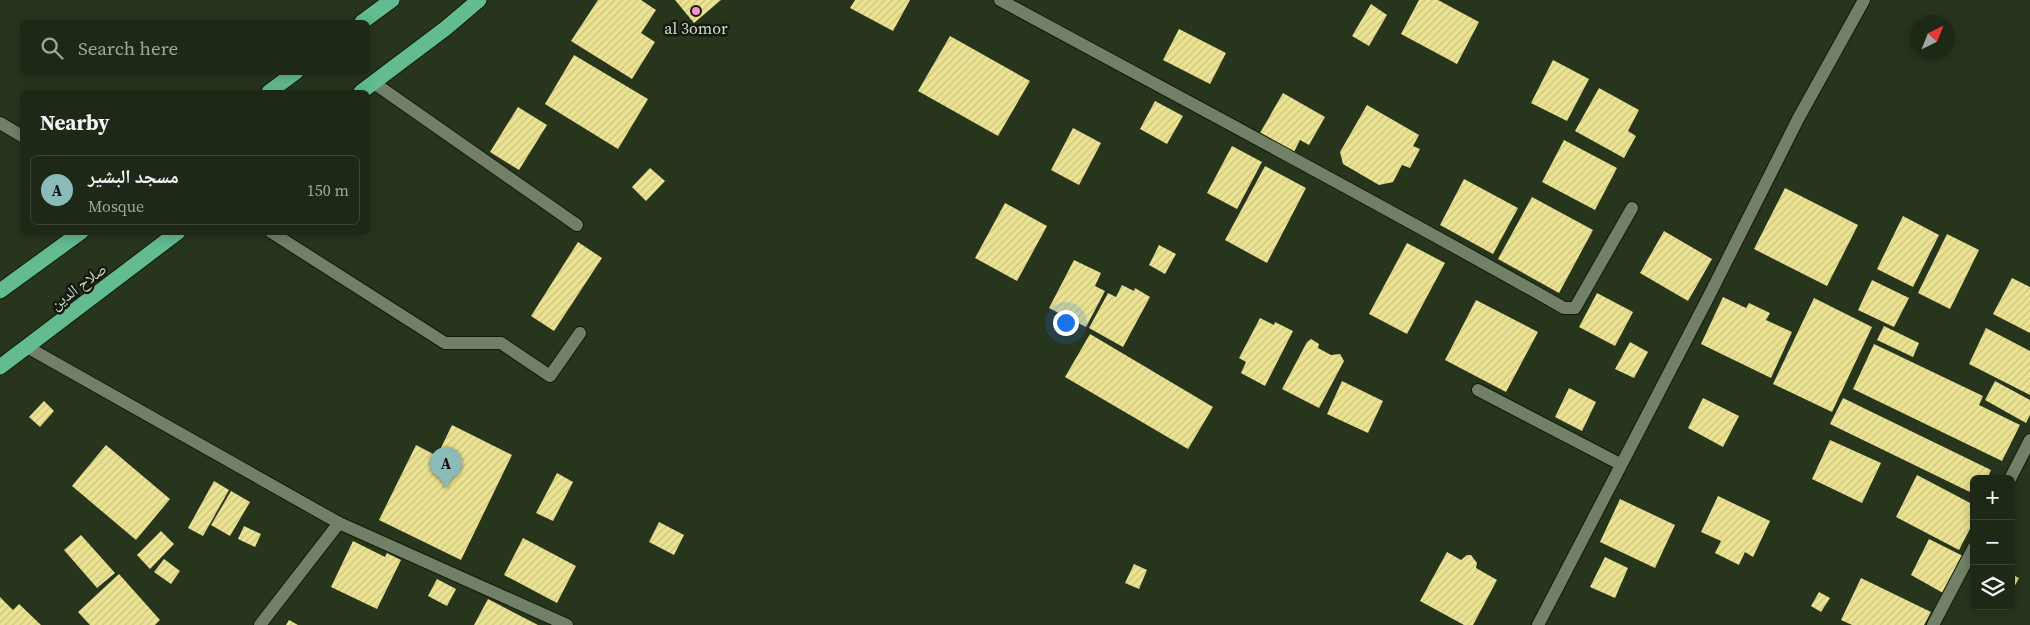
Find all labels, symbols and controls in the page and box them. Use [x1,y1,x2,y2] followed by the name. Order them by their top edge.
[690,5,702,17] marker: al 3omor
[1910,15,1955,60] north arrow
[664,17,728,39] place label: al 3omor
[20,20,370,75] search box
[38,34,66,62] icon: search
[78,35,178,61] text: Search here
[40,108,110,137] text: Nearby
[88,163,179,189] text: مسجد البشير
[52,179,62,201] text: A
[307,179,349,201] text: 150 m
[88,195,144,217] text: Mosque
[45,257,111,315] street label: صلاح الدين
[1053,310,1079,336] your location
[430,447,462,488] pin: A
[1970,475,2015,610] map controls
[1970,475,2015,520] button: +
[1970,520,2015,565] button: −
[1970,565,2015,610] button: layers

